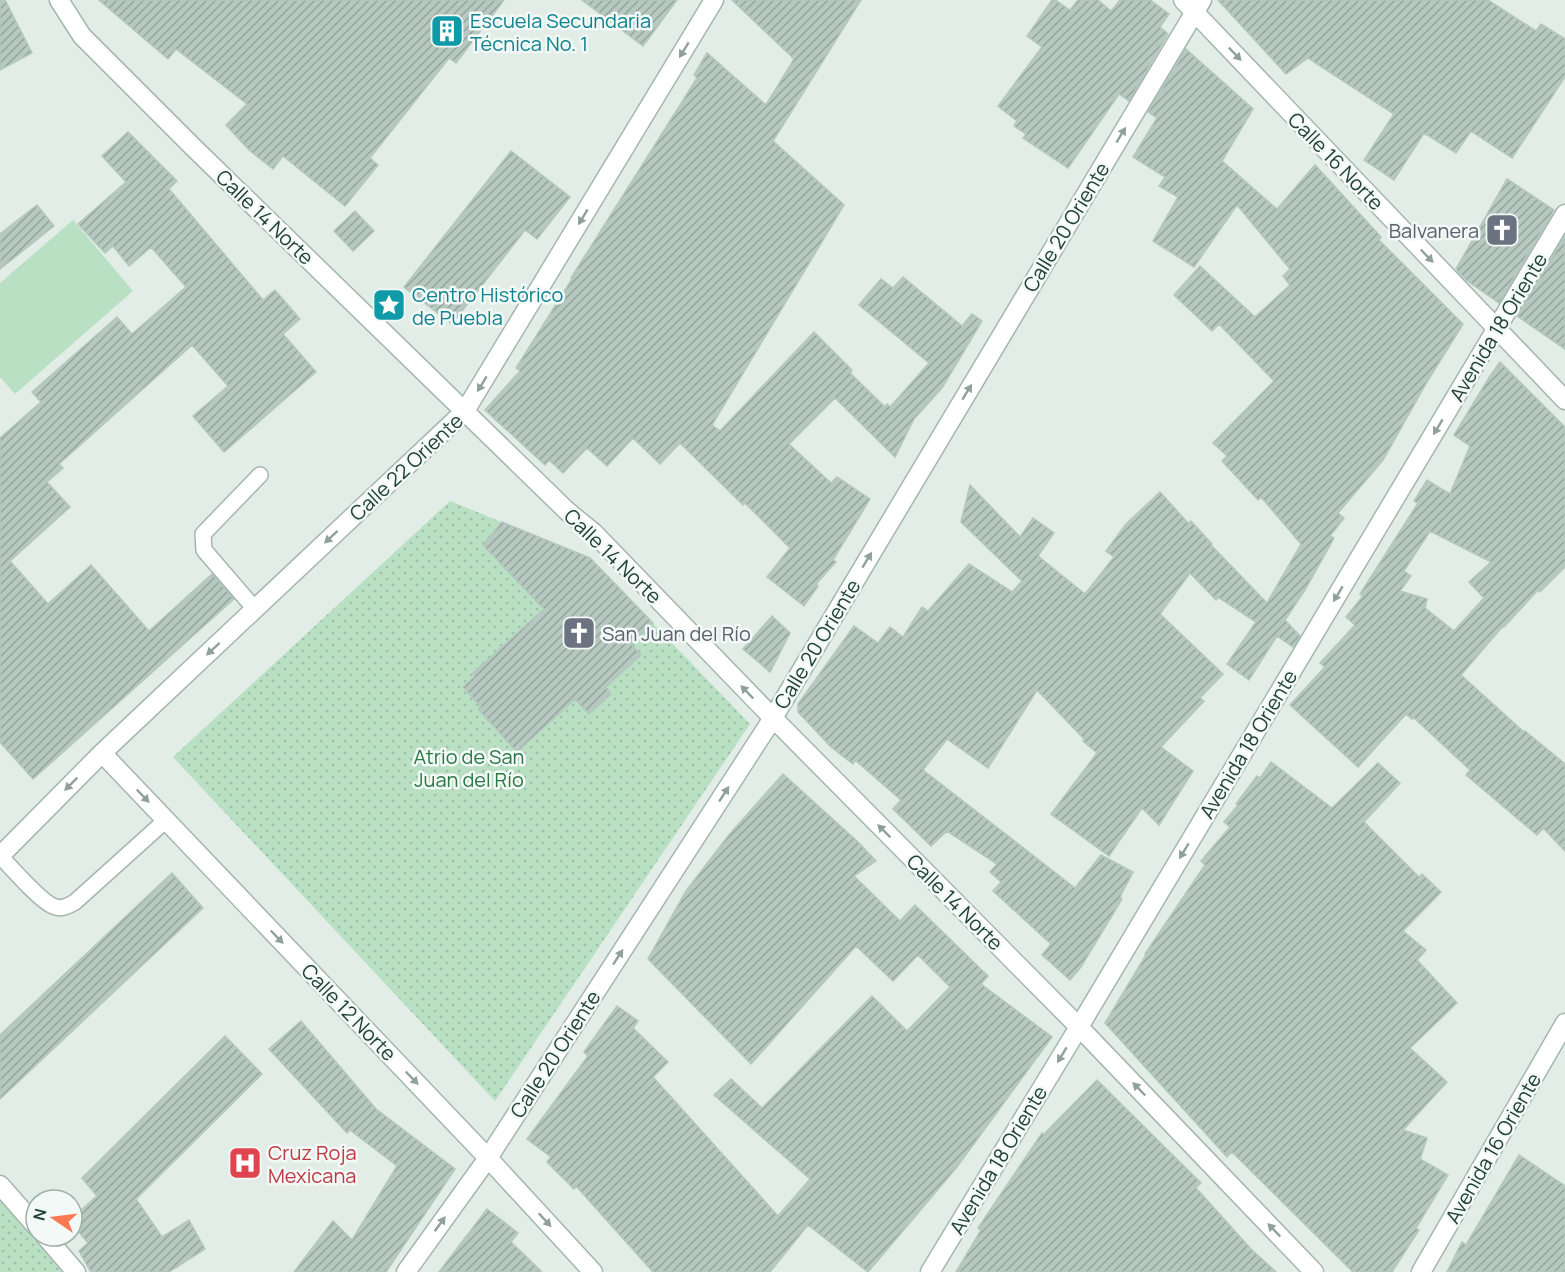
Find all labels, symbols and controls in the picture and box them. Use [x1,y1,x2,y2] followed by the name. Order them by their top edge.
[470,7,651,57] place label: Escuela Secundaria Técnica No. 1
[429,13,465,49] building icon: Escuela Secundaria Técnica No. 1
[678,42,689,58] one-way arrow
[1228,47,1242,62] one-way arrow
[1282,106,1390,216] street label: Calle 16 Norte
[1116,126,1126,143] one-way arrow
[1017,157,1115,297] street label: Calle 20 Oriente
[210,163,320,271] street label: Calle 14 Norte
[577,209,588,225] one-way arrow
[1484,212,1520,248] church icon: Balvanera
[1389,217,1479,244] place label: Balvanera
[1443,248,1553,406] street label: Avenida 18 Oriente
[1420,249,1434,264] one-way arrow
[412,281,563,331] place label: Centro Histórico de Puebla
[371,287,407,323] place icon: Centro Histórico de Puebla
[476,376,487,392] one-way arrow
[962,384,972,401] one-way arrow
[343,407,469,527] street label: Calle 22 Oriente
[1433,419,1444,435] one-way arrow
[558,502,668,610] street label: Calle 14 Norte
[325,530,339,544] one-way arrow
[862,552,873,568] one-way arrow
[768,574,866,714] street label: Calle 20 Oriente
[1333,586,1344,602] one-way arrow
[561,615,597,651] church icon: San Juan del Río
[602,620,751,647] place label: San Juan del Río
[206,642,220,656] one-way arrow
[1193,665,1303,823] street label: Avenida 18 Oriente
[740,684,754,699] one-way arrow
[414,743,524,793] park label: Atrio de San Juan del Río
[64,777,79,791] one-way arrow
[718,786,729,802] one-way arrow
[135,788,149,802] one-way arrow
[877,823,891,838] one-way arrow
[1179,843,1189,860] one-way arrow
[901,848,1009,956] street label: Calle 14 Norte
[270,929,284,944] one-way arrow
[612,949,623,966] one-way arrow
[296,957,402,1067] street label: Calle 12 Norte
[504,985,606,1123] street label: Calle 20 Oriente
[1056,1047,1067,1063] one-way arrow
[1439,1068,1547,1228] street label: Avenida 16 Oriente
[404,1071,418,1085] one-way arrow
[943,1081,1053,1239] street label: Avenida 18 Oriente
[1132,1083,1146,1097] one-way arrow
[268,1139,357,1189] place label: Cruz Roja Mexicana
[227,1145,263,1181] hospital icon: Cruz Roja Mexicana
[24,1188,84,1248] north arrow
[27,1206,52,1223] text: N
[538,1212,551,1227] one-way arrow
[434,1217,446,1233] one-way arrow
[1267,1223,1281,1237] one-way arrow

